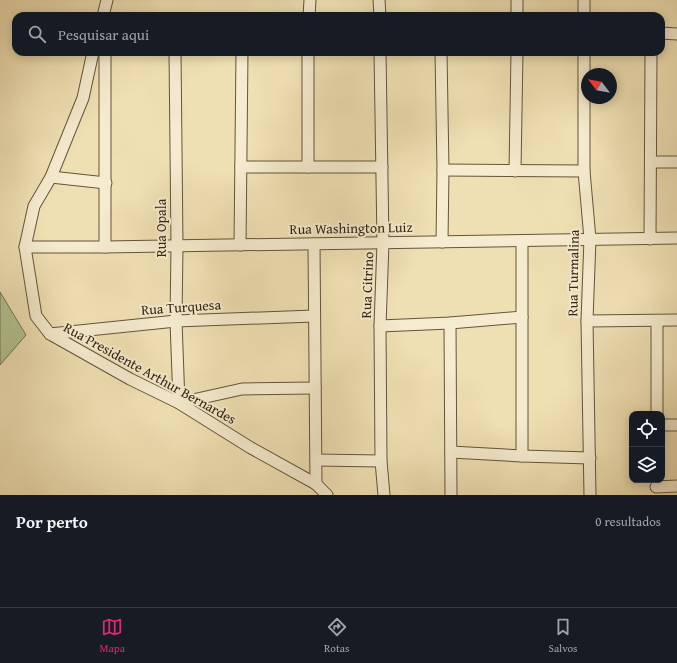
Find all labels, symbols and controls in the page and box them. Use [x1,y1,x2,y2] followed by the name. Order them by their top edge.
[12,12,665,56] search box
[26,23,48,45] icon: search
[58,24,149,45] text: Pesquisar aqui
[581,68,617,104] north arrow
[151,198,171,257] street label: Rua Opala
[289,217,413,239] street label: Rua Washington Luiz
[562,229,584,317] street label: Rua Turmalina
[356,251,378,319] street label: Rua Citrino
[140,294,222,320] street label: Rua Turquesa
[60,317,240,429] street label: Rua Presidente Arthur Bernardes
[629,411,665,483] map controls
[629,411,665,447] button: locate
[629,447,665,483] button: layers
[16,509,88,534] text: Por perto
[595,512,661,531] text: 0 resultados
[100,616,125,656] tab: Mapa
[324,616,349,656] tab: Rotas
[549,616,577,656] tab: Salvos

